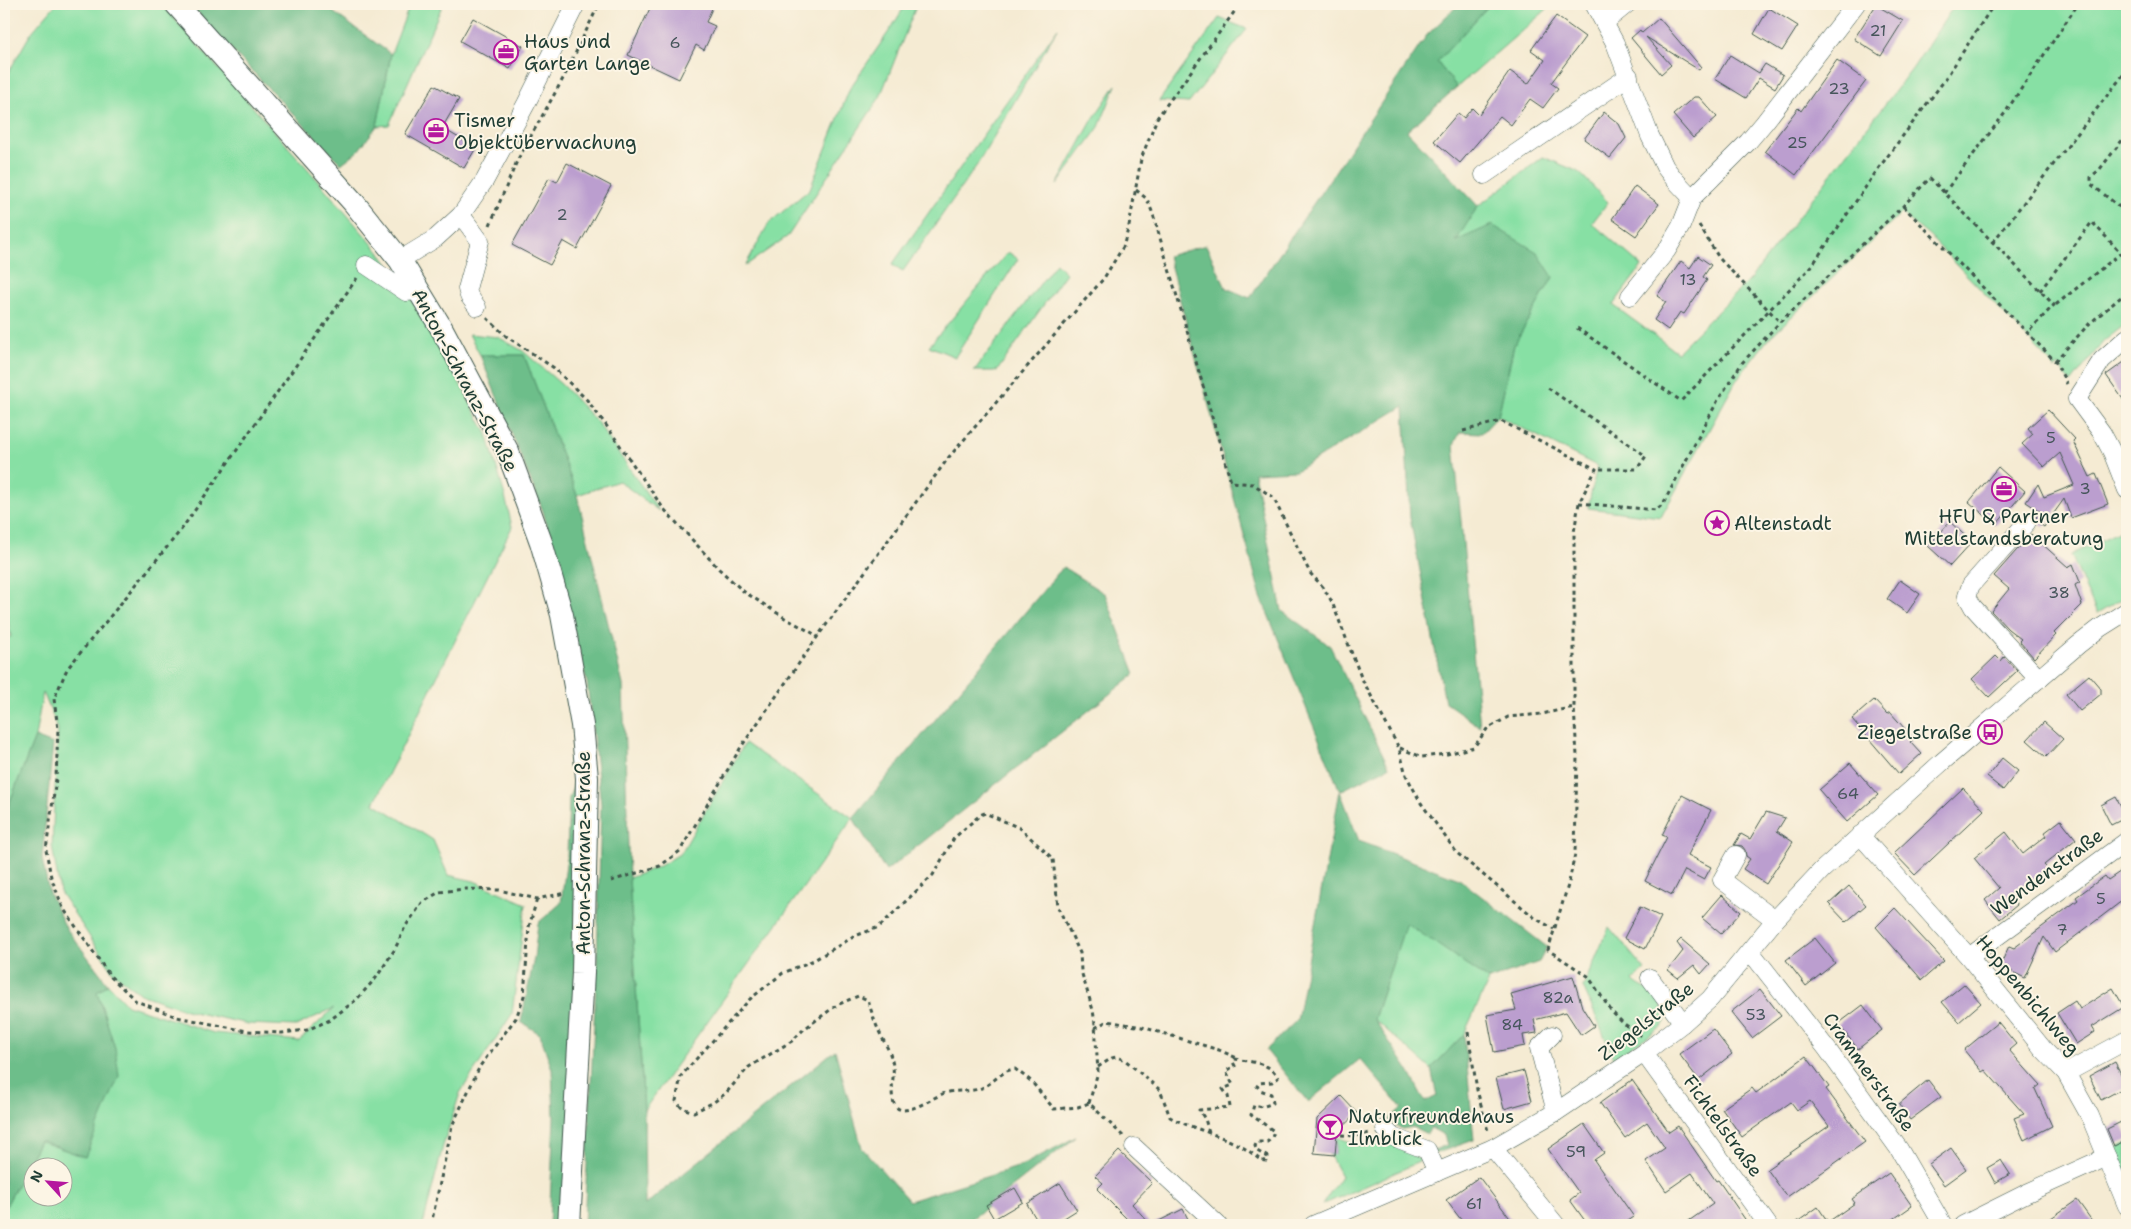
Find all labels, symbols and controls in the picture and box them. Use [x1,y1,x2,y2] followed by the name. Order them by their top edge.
[1869,20,1887,41] house number: 21
[524,29,651,76] place label: Haus und Garten Lange
[669,32,681,53] house number: 6
[493,39,519,65] office icon: Haus und Garten Lange
[1828,78,1850,99] house number: 23
[454,108,637,155] place label: Tismer Objektüberwachung
[423,118,449,144] office icon: Tismer Objektüberwachung
[1787,132,1807,153] house number: 25
[556,204,568,225] house number: 2
[1679,269,1697,290] house number: 13
[406,284,524,476] street label: Anton-Schranz-Straße
[2046,427,2056,448] house number: 5
[1991,476,2017,502] office icon: HFU & Partner Mittelstandsberatung
[2079,478,2091,499] house number: 3
[1904,504,2104,551] place label: HFU & Partner Mittelstandsberatung
[1704,510,1730,536] place icon: Altenstadt
[1734,511,1832,536] place label: Altenstadt
[2048,582,2070,603] house number: 38
[1977,719,2003,745] bus stop icon: Ziegelstraße
[1857,720,1972,745] place label: Ziegelstraße
[571,751,596,955] street label: Anton-Schranz-Straße
[1837,783,1859,804] house number: 64
[1986,823,2108,921] street label: Wendenstraße
[2096,888,2106,909] house number: 5
[2056,919,2068,940] house number: 7
[1970,930,2086,1060] street label: Hoppenbichlweg
[1593,976,1699,1066] street label: Ziegelstraße
[1543,987,1573,1008] house number: 82a
[1746,1004,1766,1025] house number: 53
[1817,1007,1921,1137] street label: Crammerstraße
[1501,1014,1523,1035] house number: 84
[1678,1070,1768,1182] street label: Fichtelstraße
[1348,1104,1514,1151] place label: Naturfreundehaus Ilmblick
[1317,1114,1343,1140] bar icon: Naturfreundehaus Ilmblick
[1566,1141,1586,1162] house number: 59
[22,1156,72,1206] north arrow
[26,1167,47,1185] text: N
[1466,1193,1482,1214] house number: 61

